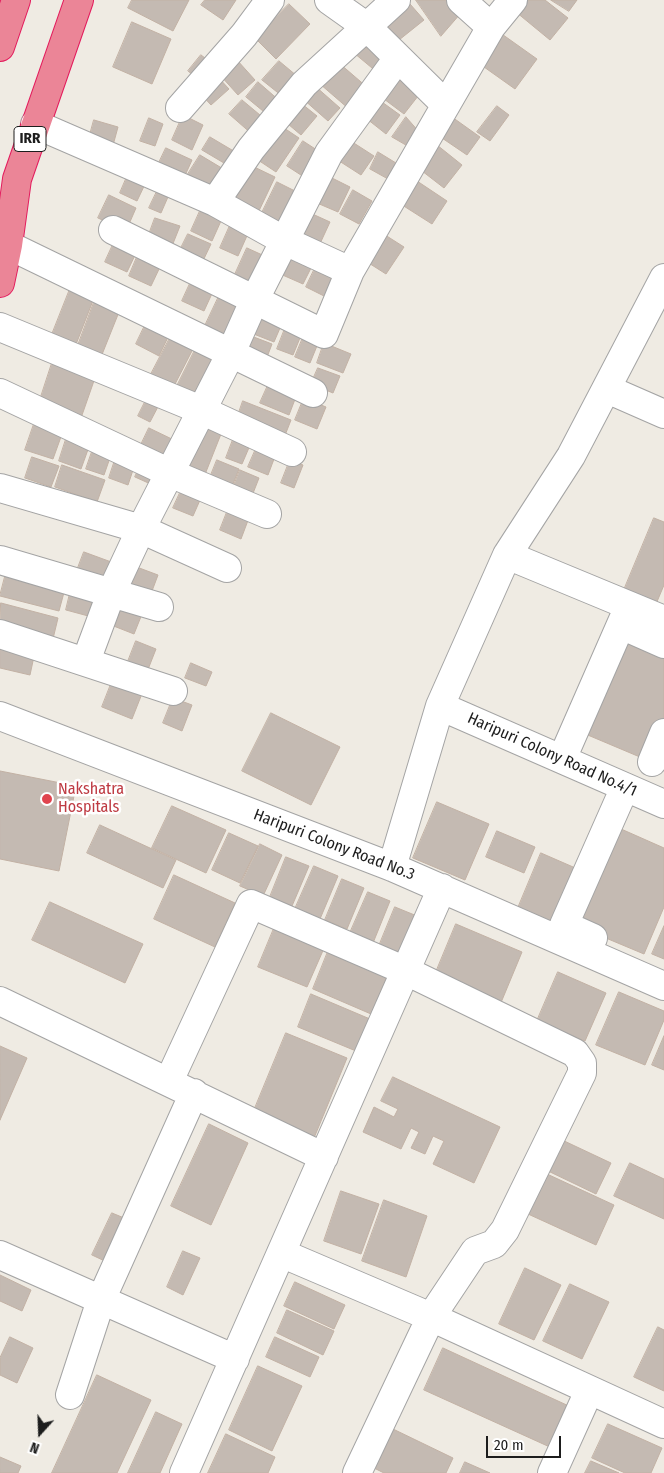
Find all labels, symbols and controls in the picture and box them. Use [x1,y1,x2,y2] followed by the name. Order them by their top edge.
[14,126,46,152] road number: IRR
[464,709,640,801] street label: Haripuri Colony Road No.4/1
[58,780,124,818] place label: Nakshatra Hospitals
[40,792,54,806] marker: Nakshatra Hospitals
[251,805,417,885] street label: Haripuri Colony Road No.3
[15,1408,65,1458] north arrow
[489,1426,564,1458] scale bar
[494,1436,524,1454] text: 20 m
[28,1438,42,1457] text: N

